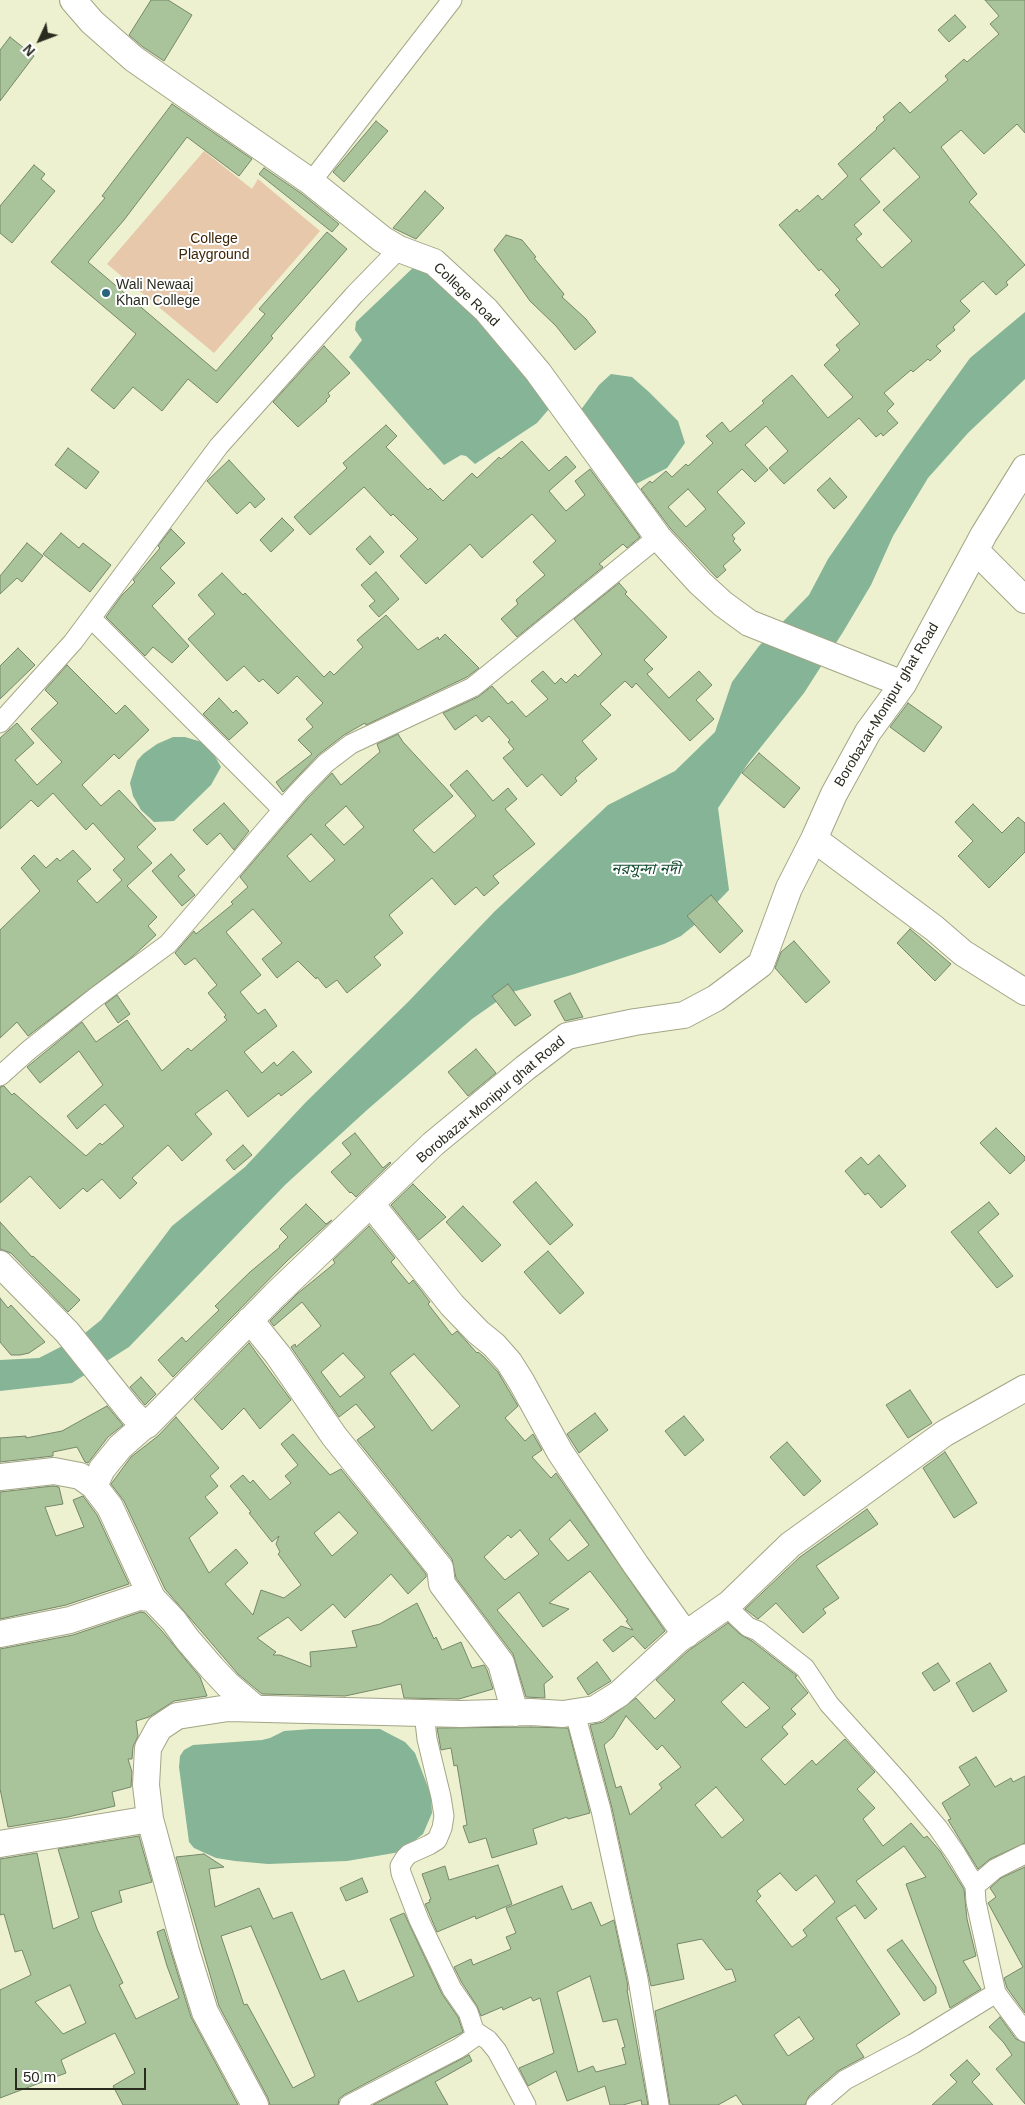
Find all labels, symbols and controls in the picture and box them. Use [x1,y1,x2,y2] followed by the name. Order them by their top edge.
[15,15,65,65] north arrow
[20,41,38,59] text: N
[179,231,249,264] park label: College Playground
[430,259,502,331] street label: College Road
[116,277,200,310] place label: Wali Newaaj Khan College
[100,287,112,299] marker: Wali Newaaj Khan College
[831,620,943,790] street label: Borobazar-Monipur ghat Road
[611,861,681,879] water label: নরসুন্দা নদী
[413,1033,569,1167] street label: Borobazar-Monipur ghat Road
[18,2058,149,2090] scale bar
[23,2068,56,2085] text: 50 m

